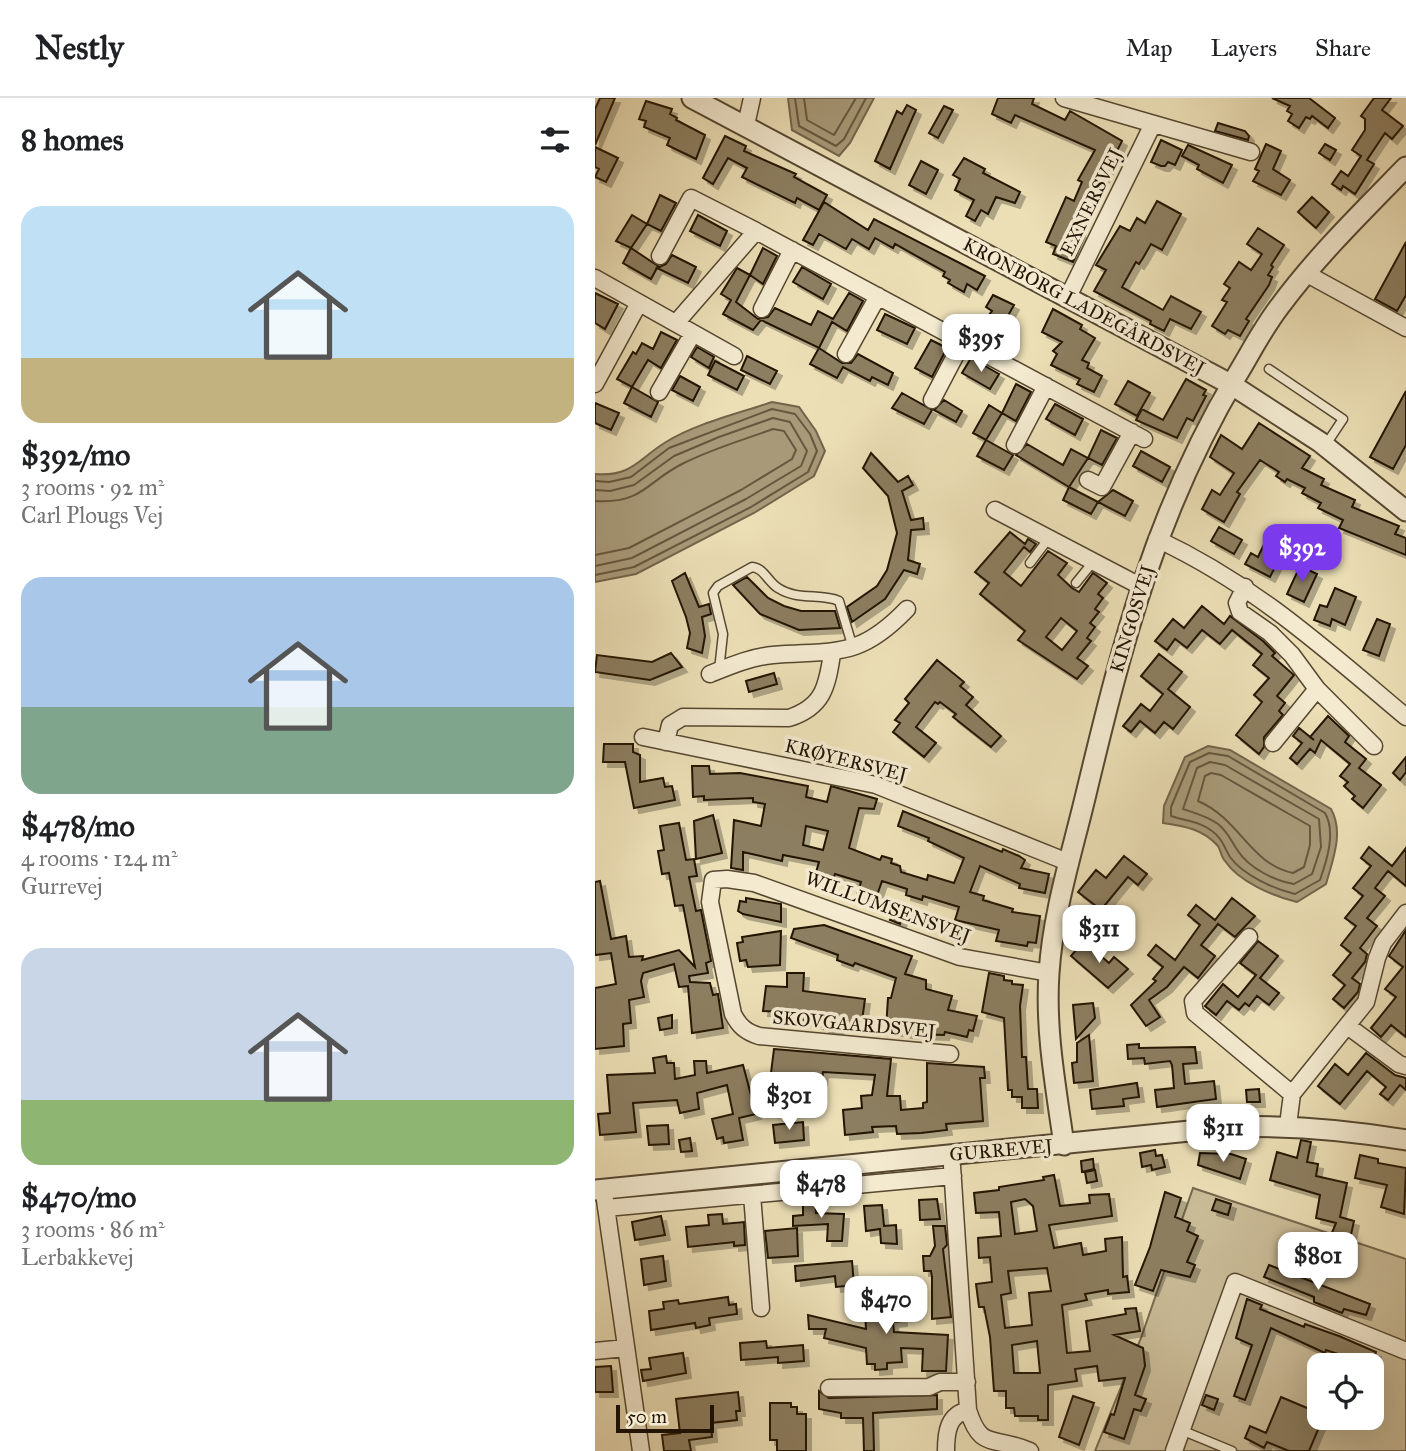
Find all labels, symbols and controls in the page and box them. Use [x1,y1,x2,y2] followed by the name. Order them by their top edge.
[35,28,124,68] text: Nestly
[1126,33,1173,63] text: Map
[1211,33,1277,63] text: Layers
[1315,33,1371,63] text: Share
[536,121,574,159] icon: filters
[21,122,124,158] text: 8 homes
[1055,144,1128,260] street label: EXNERSVEJ
[959,232,1209,381] street label: KRONBORG LADEGÅRDSVEJ
[235,252,361,378] icon: home
[940,314,1022,374] pin: $395
[958,323,1004,351] text: $395
[21,437,130,473] text: $392/mo
[21,473,164,501] text: 3 rooms · 92 m²
[21,501,163,529] text: Carl Plougs Vej
[1261,524,1343,584] pin: $392
[1279,533,1325,561] text: $392
[1105,562,1160,676] street label: KINGOSVEJ
[235,623,361,749] icon: home
[782,734,910,787] street label: KRØYERSVEJ
[21,808,135,844] text: $478/mo
[21,844,178,872] text: 4 rooms · 124 m²
[802,866,974,949] street label: WILLUMSENSVEJ
[21,872,103,900] text: Gurrevej
[1058,906,1140,965] pin: $311
[1078,914,1120,942] text: $311
[235,994,361,1120] icon: home
[771,1005,937,1044] street label: SKOVGAARDSVEJ
[748,1072,830,1132] pin: $301
[766,1081,812,1109] text: $301
[1182,1104,1264,1164] pin: $311
[1202,1113,1244,1141] text: $311
[948,1134,1054,1167] street label: GURREVEJ
[780,1160,862,1220] pin: $478
[796,1169,846,1197] text: $478
[21,1179,136,1215] text: $470/mo
[21,1215,165,1243] text: 3 rooms · 86 m²
[1277,1232,1359,1292] pin: $801
[1294,1241,1342,1269] text: $801
[21,1243,134,1271] text: Lerbakkevej
[845,1276,927,1336] pin: $470
[860,1285,912,1313] text: $470
[1307,1353,1384,1430] map controls
[1307,1353,1384,1430] button: locate
[616,1402,714,1434] scale bar
[627,1405,667,1428] text: 50 m

